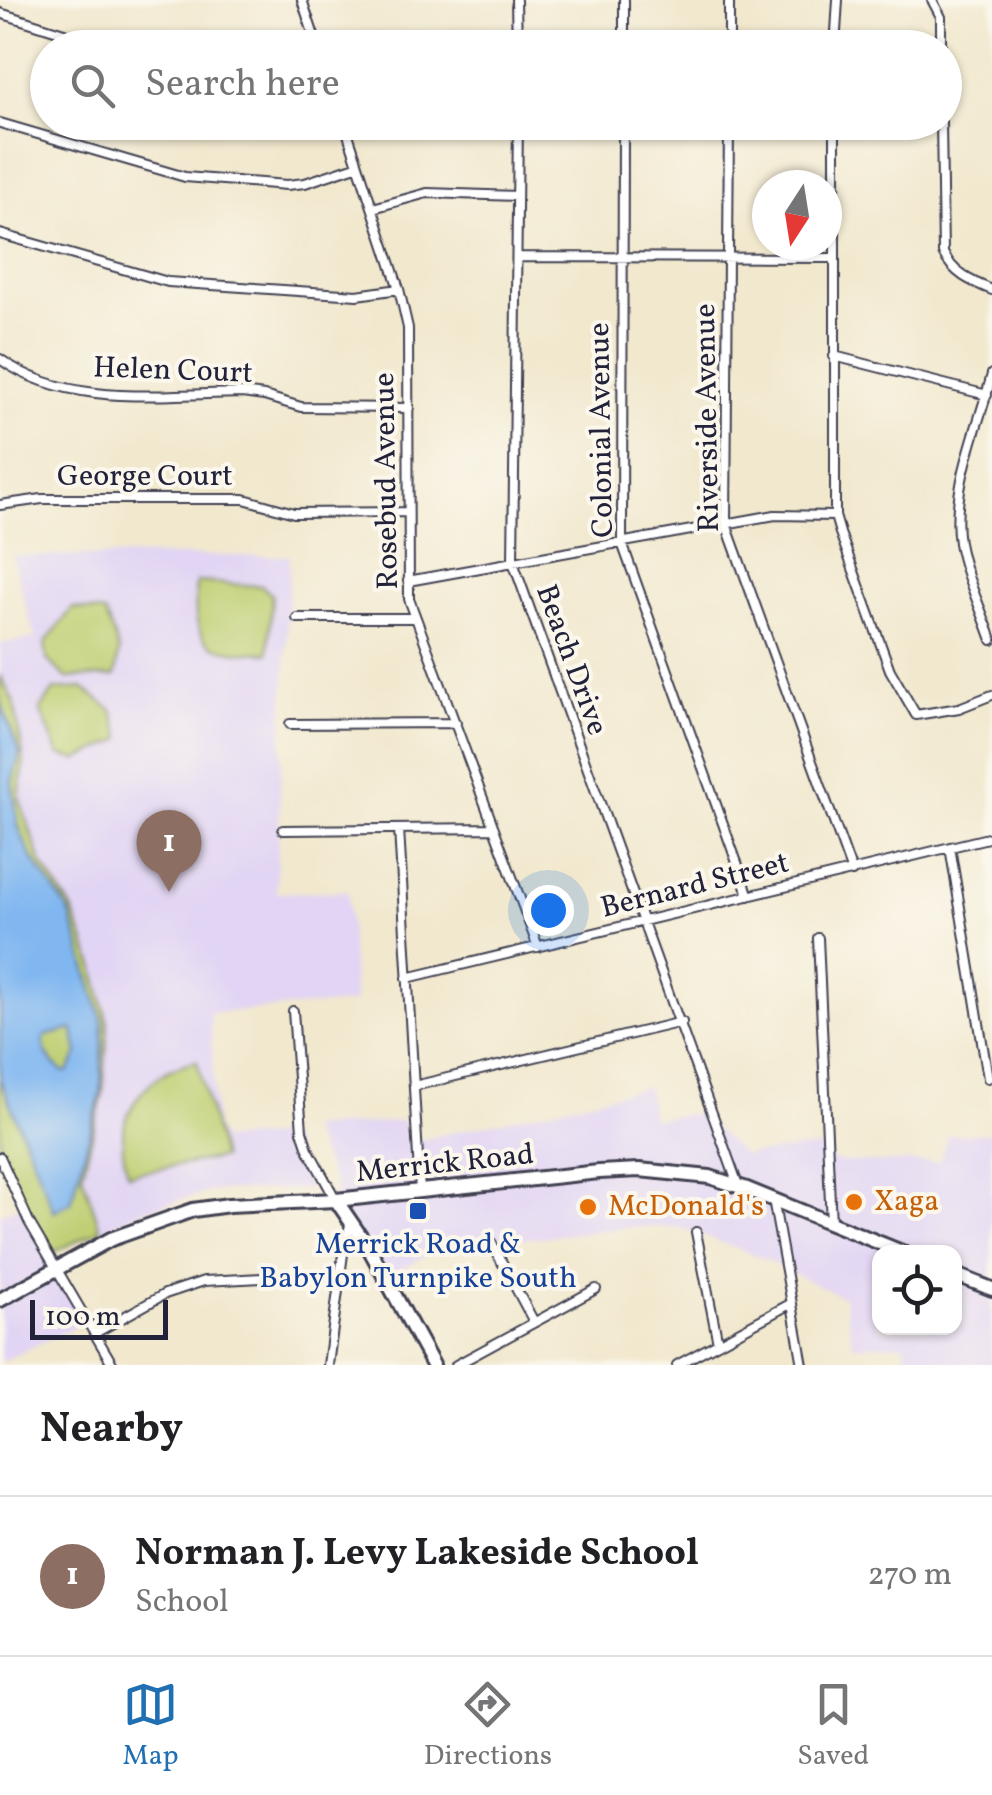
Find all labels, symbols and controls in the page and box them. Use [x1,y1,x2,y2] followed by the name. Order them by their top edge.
[30,30,962,140] search box
[65,58,120,113] icon: search
[145,59,340,112] text: Search here
[752,170,842,260] north arrow
[685,303,731,533] street label: Riverside Avenue
[579,322,625,538] street label: Colonial Avenue
[93,347,253,395] street label: Helen Court
[364,372,410,590] street label: Rosebud Avenue
[57,456,233,498] street label: George Court
[524,579,618,741] street label: Beach Drive
[136,810,202,892] pin: 1
[597,842,793,930] street label: Bernard Street
[523,885,574,936] your location
[354,1134,536,1194] street label: Merrick Road
[874,1181,939,1223] place label: Xaga
[608,1186,764,1228] place label: McDonald's
[843,1191,865,1213] marker: Xaga
[577,1196,599,1218] marker: McDonald's
[407,1200,429,1222] marker: Merrick Road & Babylon Turnpike South
[259,1224,577,1300] place label: Merrick Road & Babylon Turnpike South
[872,1245,962,1335] map controls
[872,1245,962,1335] button: locate
[30,1295,168,1340] scale bar
[45,1298,120,1337] text: 100 m
[40,1401,183,1460] text: Nearby
[135,1528,699,1581] text: Norman J. Levy Lakeside School
[66,1554,79,1598] text: 1
[867,1554,952,1598] text: 270 m
[135,1581,229,1625] text: School
[123,1677,179,1776] tab: Map
[424,1677,552,1776] tab: Directions
[797,1677,869,1776] tab: Saved

